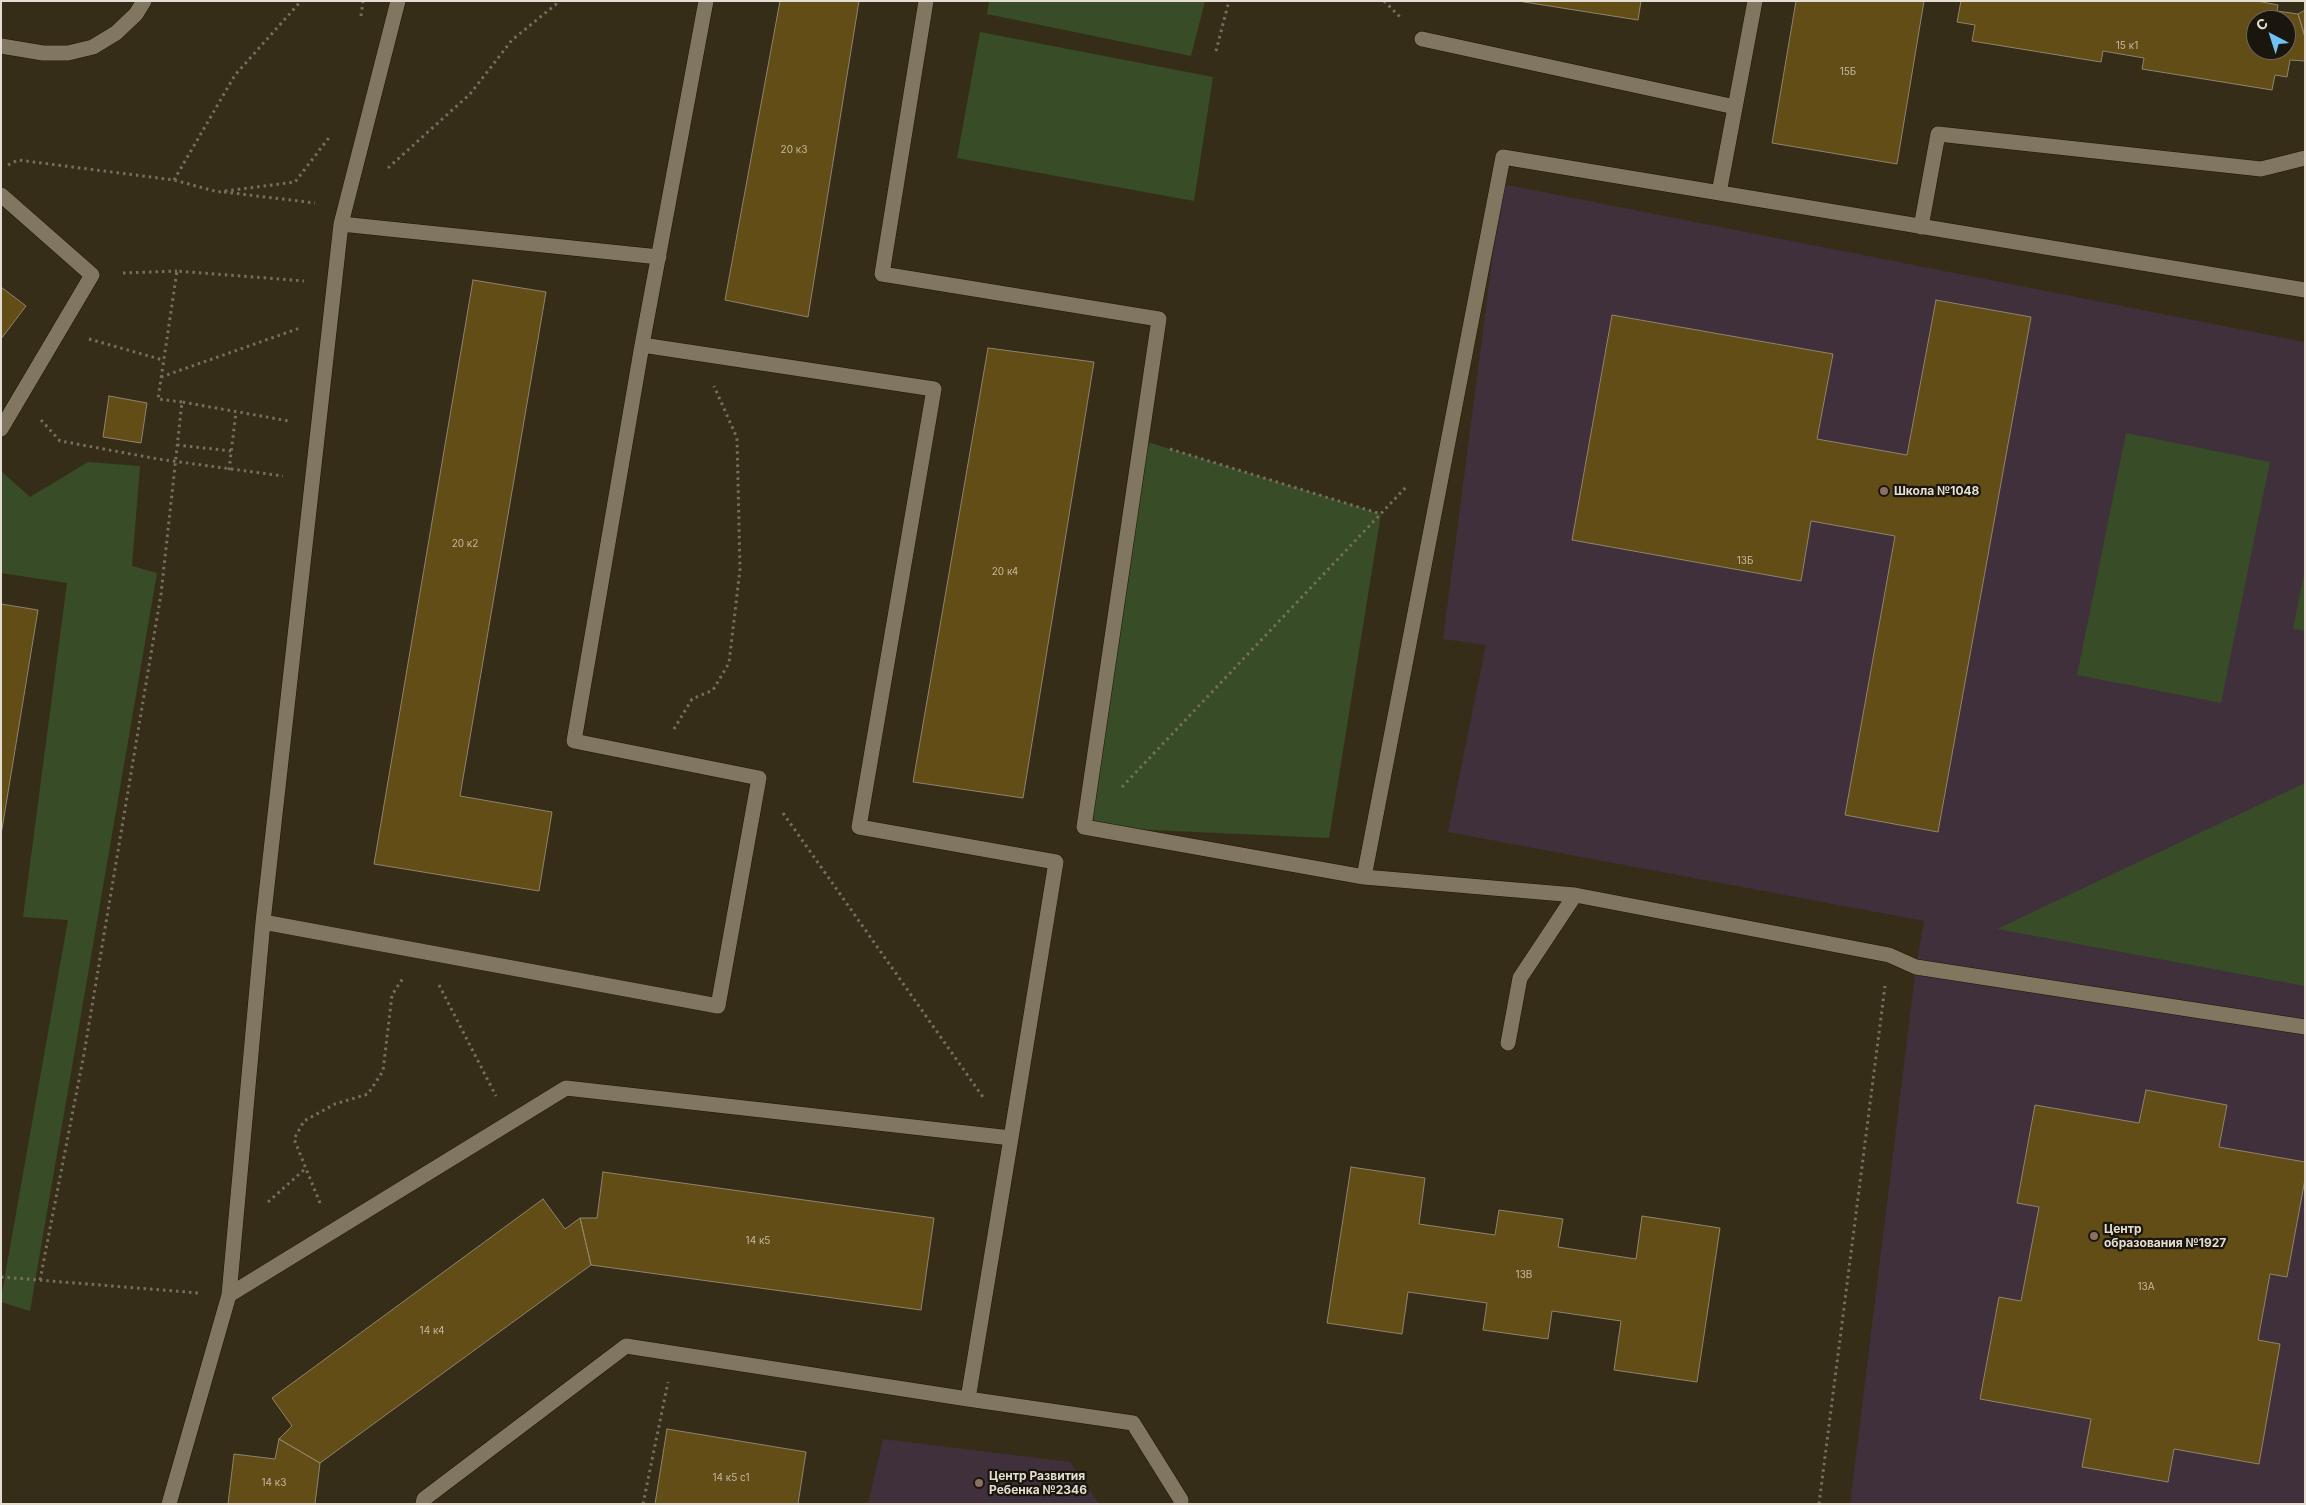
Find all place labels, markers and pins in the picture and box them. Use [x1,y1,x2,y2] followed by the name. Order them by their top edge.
[1894,484,1979,498] place label: Школа №1048
[1878,485,1890,497] marker: Школа №1048
[2104,1222,2226,1250] place label: Центр образования №1927
[2088,1230,2100,1242] marker: Центр образования №1927
[989,1469,1087,1497] place label: Центр Развития Ребенка №2346
[973,1477,985,1489] marker: Центр Развития Ребенка №2346

